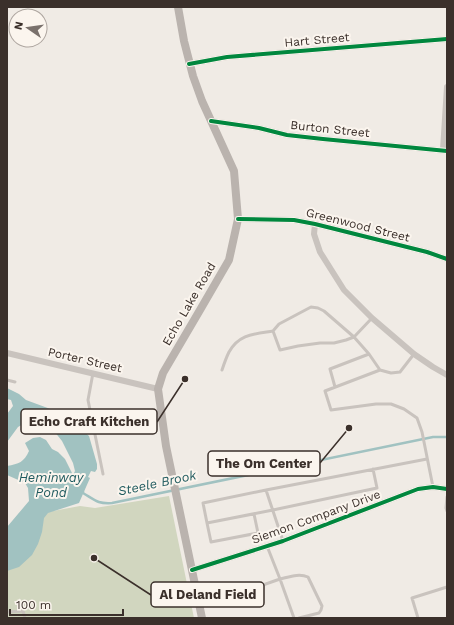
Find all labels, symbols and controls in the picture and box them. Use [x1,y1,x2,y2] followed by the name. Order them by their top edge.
[8,8,48,48] north arrow
[11,20,26,31] text: N
[284,30,350,50] street label: Hart Street
[290,118,370,140] street label: Burton Street
[305,205,411,245] street label: Greenwood Street
[160,260,218,348] street label: Echo Lake Road
[47,345,123,375] street label: Porter Street
[21,409,157,434] callout: Echo Craft Kitchen
[29,414,149,429] text: Echo Craft Kitchen
[208,451,320,476] callout: The Om Center
[216,456,313,471] text: The Om Center
[116,467,198,499] water label: Steele Brook
[19,470,85,500] water label: Heminway Pond
[250,487,382,547] street label: Siemon Company Drive
[151,582,264,607] callout: Al Deland Field
[160,587,256,602] text: Al Deland Field
[10,591,123,617] scale bar
[16,598,51,612] text: 100 m

